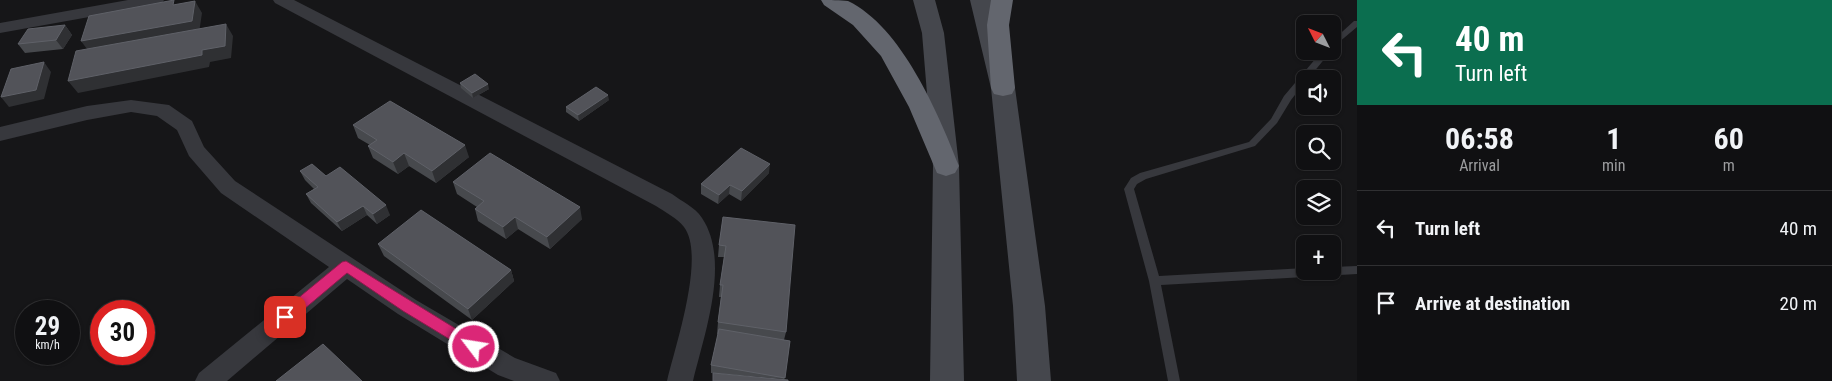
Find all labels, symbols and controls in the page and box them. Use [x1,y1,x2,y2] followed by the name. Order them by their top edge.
[1296,15,1341,60] north arrow
[1296,15,1341,280] map controls
[1455,19,1524,60] text: 40 m
[1372,20,1437,85] icon: left
[1455,61,1527,86] text: Turn left
[1296,70,1341,115] button: sound
[1445,121,1514,156] text: 06:58
[1606,121,1621,156] text: 1
[1714,121,1744,156] text: 60
[1296,125,1341,170] button: search
[1459,156,1500,175] text: Arrival
[1602,156,1625,175] text: min
[1723,156,1735,175] text: m
[1296,180,1341,225] button: layers
[1372,214,1400,242] icon: left
[1415,217,1480,240] text: Turn left
[1780,217,1817,240] text: 40 m
[1296,235,1341,280] button: +
[1372,289,1400,317] icon: arrive
[1415,292,1570,315] text: Arrive at destination
[1780,292,1817,315] text: 20 m
[264,296,306,338] pin
[90,300,155,365] speed limit sign: 30
[271,303,299,331] icon: arrive
[35,312,60,341] text: 29
[447,320,499,372] position arrow
[35,338,60,352] text: km/h

